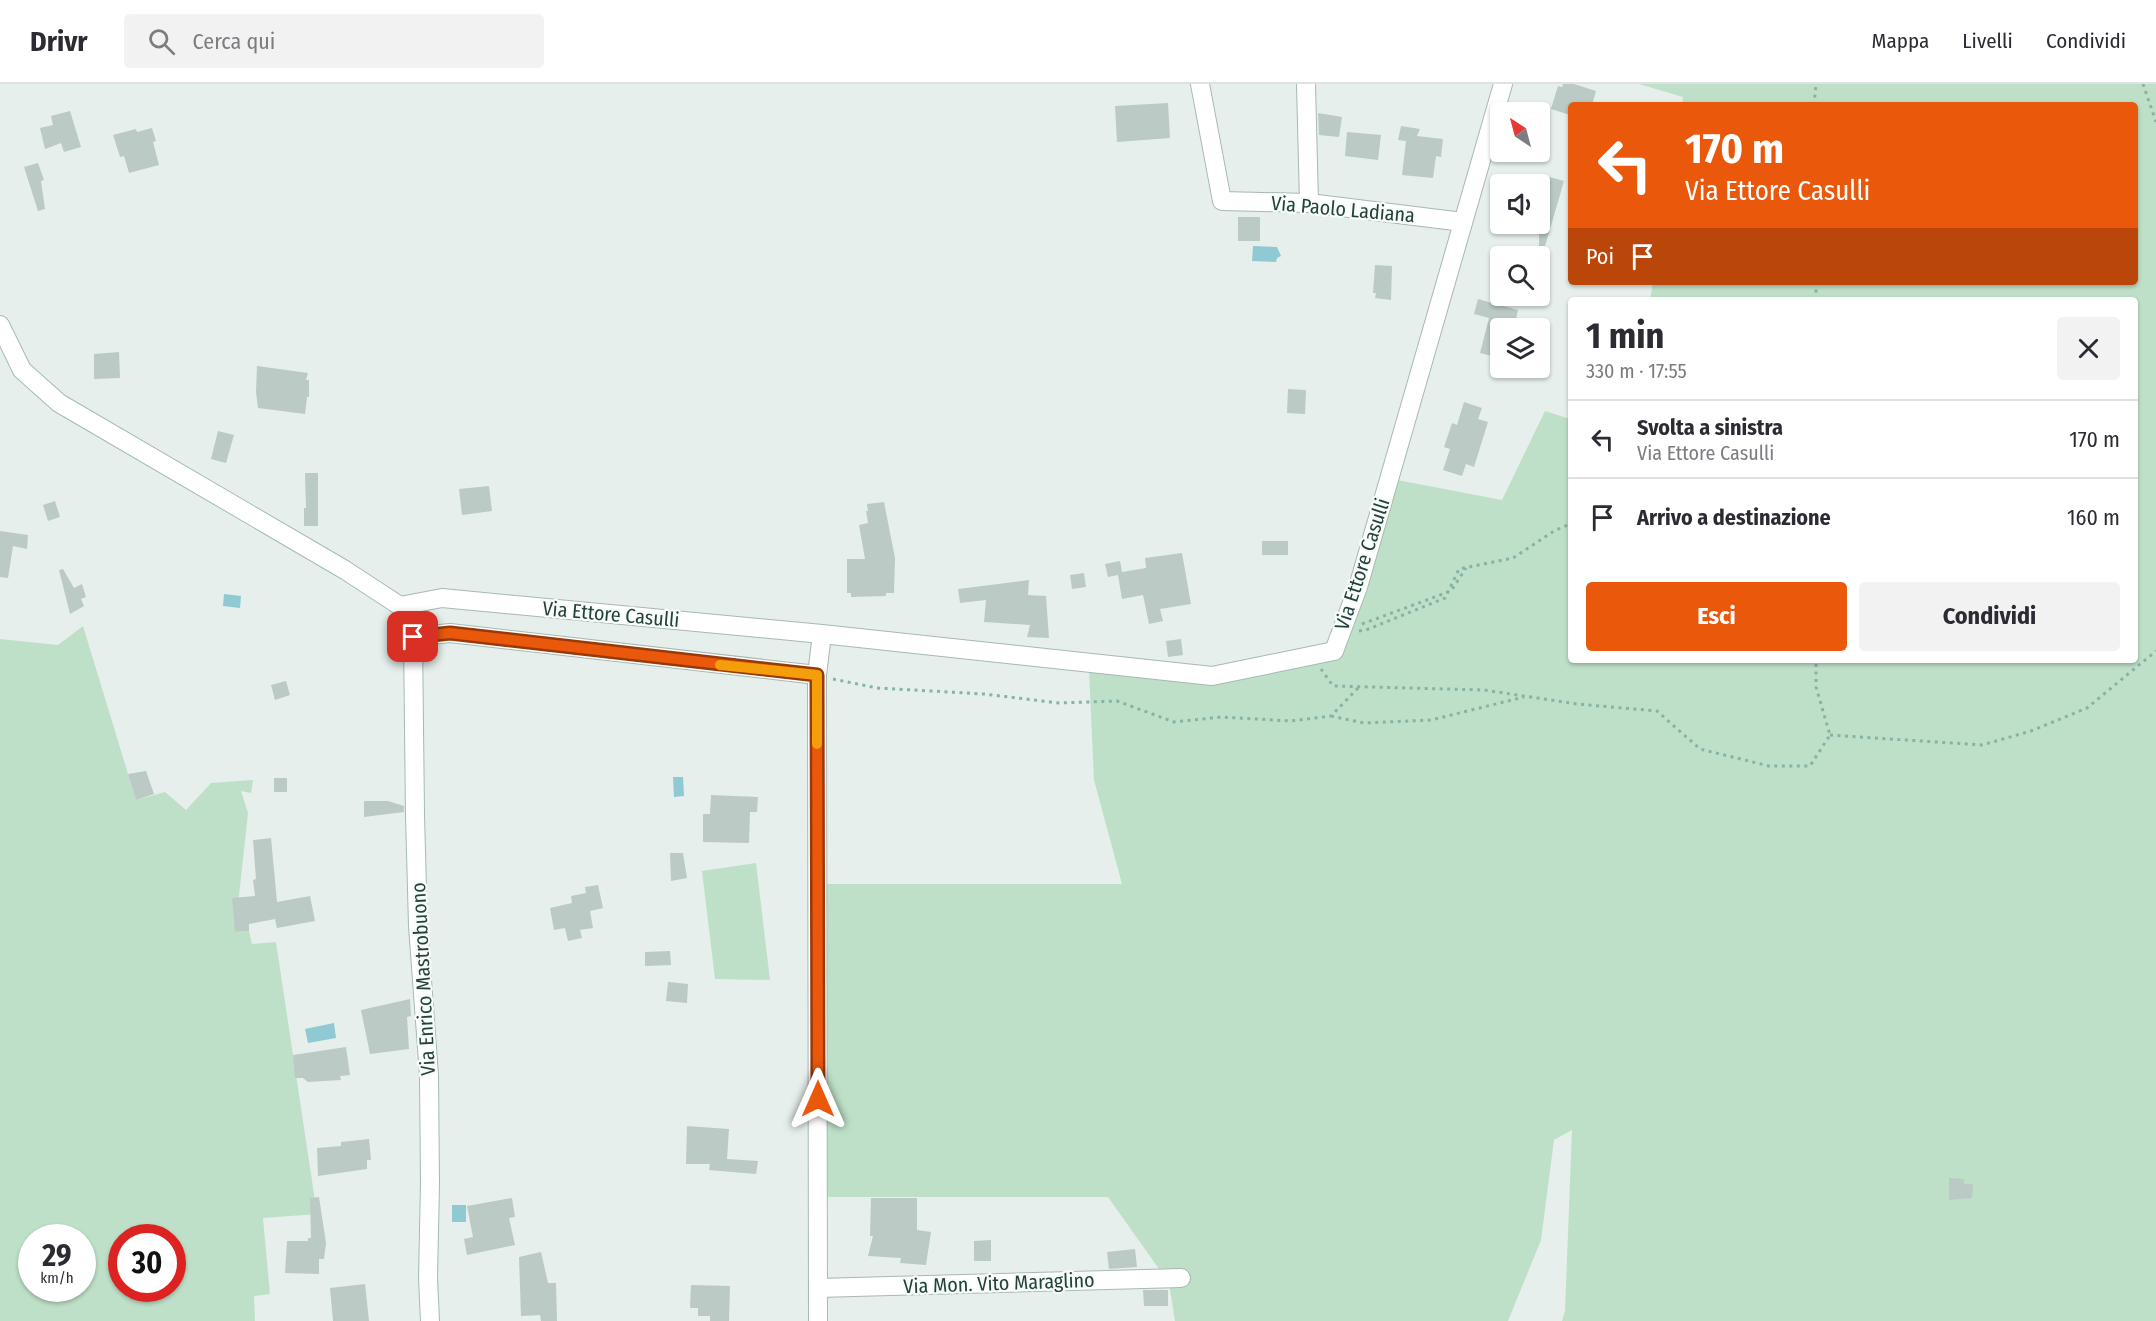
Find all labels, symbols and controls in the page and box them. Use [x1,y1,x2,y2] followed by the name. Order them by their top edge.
[124,14,544,68] search box
[30,25,88,58] text: Drivr
[145,25,178,58] icon: search
[193,28,275,55] text: Cerca qui
[1872,28,1929,54] text: Mappa
[1962,28,2013,54] text: Livelli
[2046,28,2126,54] text: Condividi
[1490,102,1550,162] north arrow
[1490,102,1550,378] map controls
[1685,124,1784,174] text: 170 m
[1586,126,1664,204] icon: left
[1490,174,1550,234] button: sound
[1685,175,1870,207] text: Via Ettore Casulli
[1270,191,1416,227] street label: Via Paolo Ladiana
[1626,240,1659,273] icon: arrive
[1586,243,1614,270] text: Poi
[1490,246,1550,306] button: search
[1586,314,1664,358] text: 1 min
[2057,317,2120,380] button: close
[1490,318,1550,378] button: layers
[1586,359,1687,383] text: 330 m · 17:55
[1637,414,1783,441] text: Svolta a sinistra
[1586,423,1619,456] icon: left
[2069,426,2120,453] text: 170 m
[1637,441,1774,465] text: Via Ettore Casulli
[1329,495,1395,633] street label: Via Ettore Casulli
[1586,501,1619,534] icon: arrive
[1637,504,1831,531] text: Arrivo a destinazione
[2067,504,2120,531] text: 160 m
[1586,582,1847,651] button: Esci
[1859,582,2120,651] button: Condividi
[542,596,680,632] street label: Via Ettore Casulli
[387,611,438,662] pin
[396,620,429,653] icon: arrive
[406,882,440,1076] street label: Via Enrico Mastrobuono
[786,1067,850,1131] position arrow
[108,1224,186,1302] speed limit sign: 30
[42,1238,72,1274] text: 29
[903,1268,1095,1298] street label: Via Mon. Vito Maraglino
[40,1269,74,1287] text: km/h

